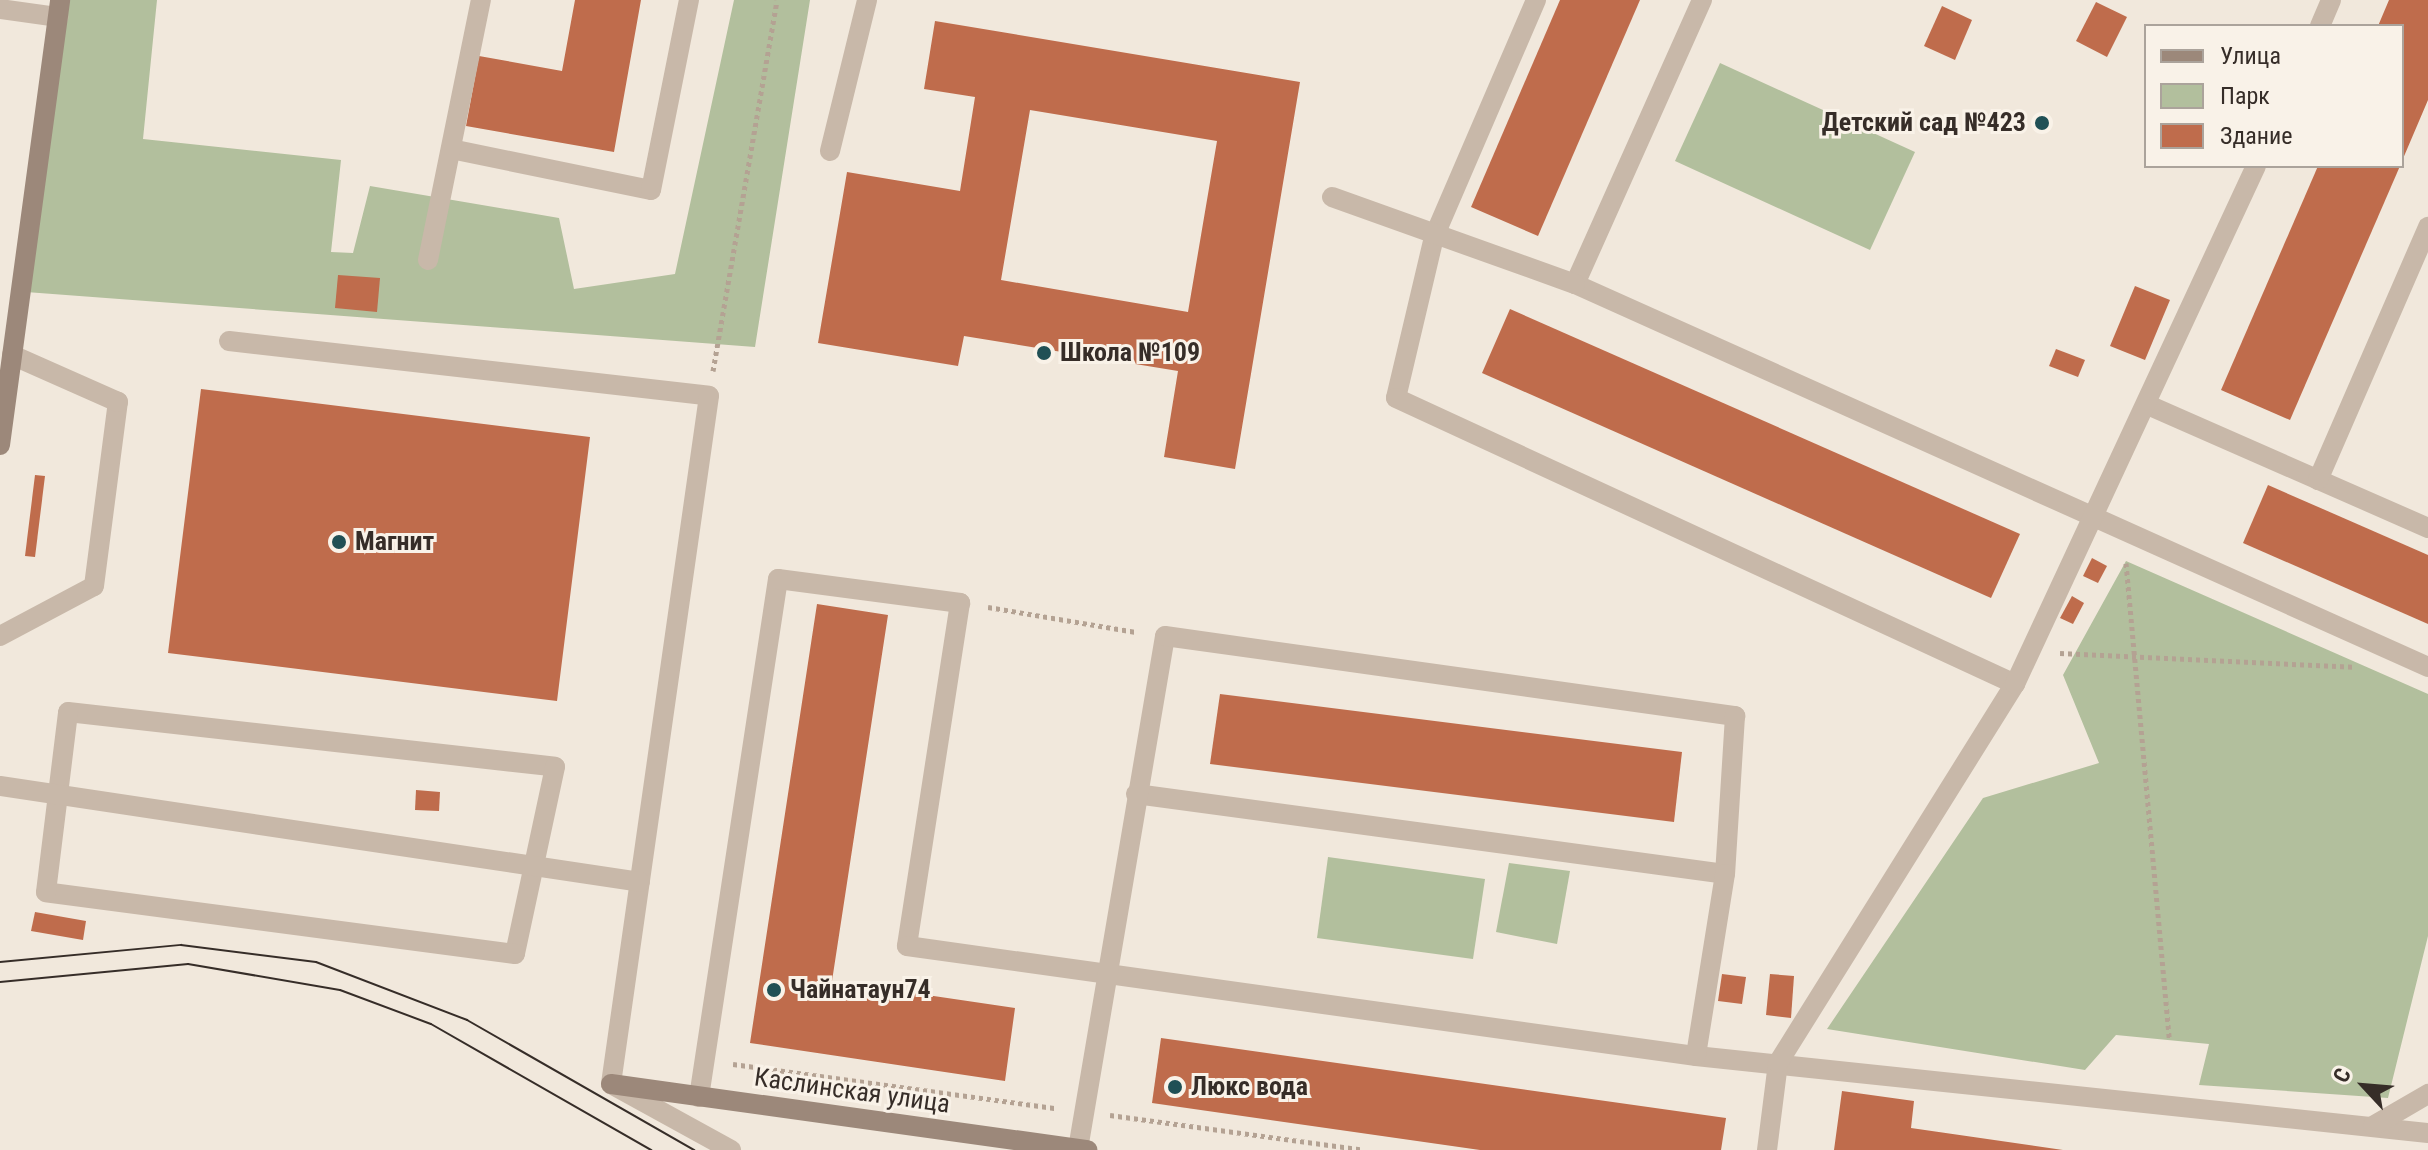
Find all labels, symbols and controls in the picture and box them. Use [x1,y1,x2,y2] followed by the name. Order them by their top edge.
[2144,24,2404,168] legend
[2220,42,2281,70] text: Улица
[2220,82,2270,110] text: Парк
[1822,107,2026,139] place label: Детский сад №423
[2033,114,2051,132] marker: Детский сад №423
[2220,122,2292,150] text: Здание
[1060,337,1200,369] place label: Школа №109
[1035,344,1053,362] marker: Школа №109
[355,526,434,558] place label: Магнит
[330,533,348,551] marker: Магнит
[790,974,931,1006] place label: Чайнатаун74
[765,981,783,999] marker: Чайнатаун74
[2324,1046,2404,1126] north arrow
[752,1062,952,1120] street label: Каслинская улица
[2328,1064,2356,1086] text: С
[1191,1071,1308,1103] place label: Люкс вода
[1166,1078,1184,1096] marker: Люкс вода

